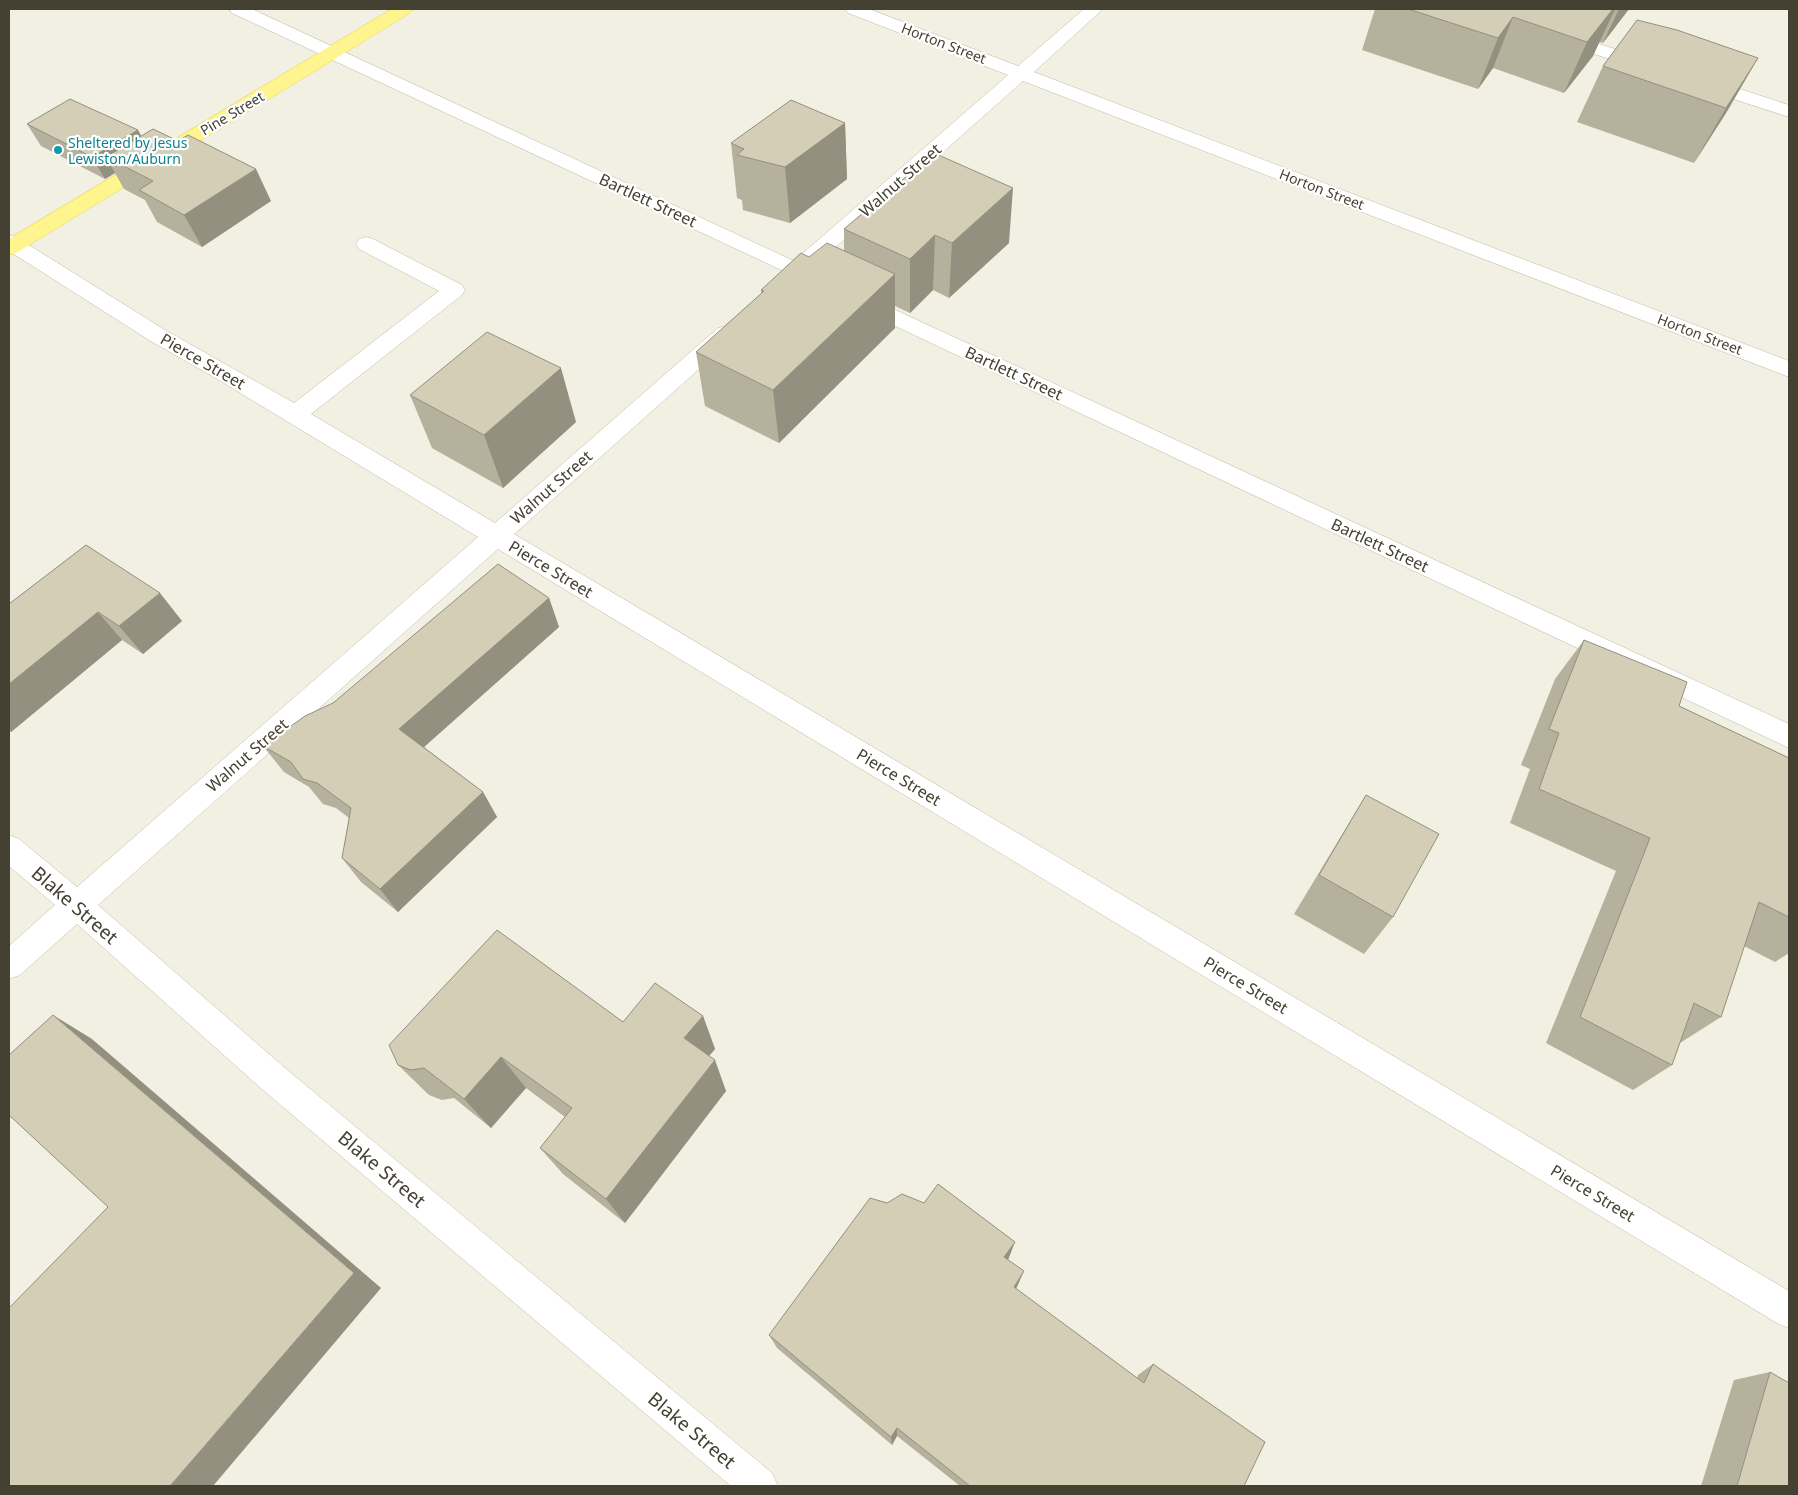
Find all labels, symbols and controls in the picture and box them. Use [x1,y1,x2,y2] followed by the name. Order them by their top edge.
[899,18,989,68] street label: Horton Street
[197,86,267,140] street label: Pine Street
[68,133,188,168] place label: Sheltered by Jesus Lewiston/Auburn
[854,138,946,222] street label: Walnut Street
[52,144,64,156] marker: Sheltered by Jesus Lewiston/Auburn
[1277,164,1367,214] street label: Horton Street
[596,168,701,232] street label: Bartlett Street
[1655,309,1745,359] street label: Horton Street
[157,328,250,394] street label: Pierce Street
[962,341,1067,405] street label: Bartlett Street
[505,445,597,529] street label: Walnut Street
[1328,513,1433,577] street label: Bartlett Street
[505,535,597,603] street label: Pierce Street
[201,713,293,797] street label: Walnut Street
[853,743,945,811] street label: Pierce Street
[26,860,124,950] street label: Blake Street
[1200,951,1292,1019] street label: Pierce Street
[333,1125,431,1213] street label: Blake Street
[1547,1159,1639,1227] street label: Pierce Street
[643,1386,741,1474] street label: Blake Street

